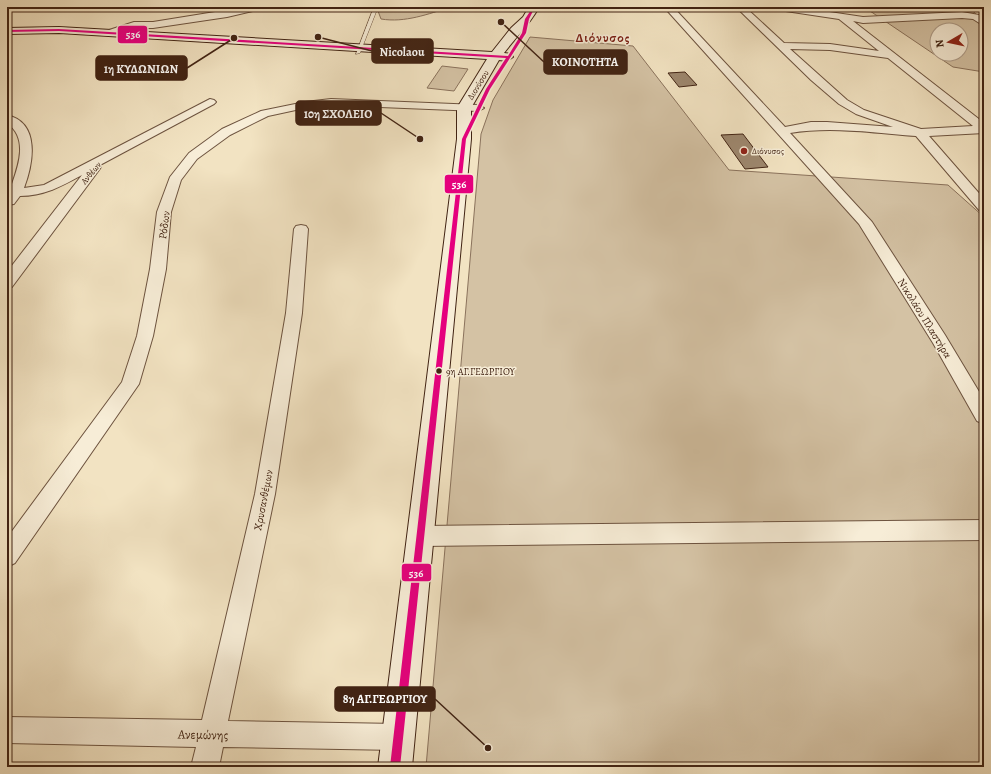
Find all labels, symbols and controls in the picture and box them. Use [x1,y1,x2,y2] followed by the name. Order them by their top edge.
[929,22,969,62] north arrow
[117,25,148,44] line badge: 536
[126,27,140,42] text: 536
[576,29,630,46] district label: Διόνυσος
[932,38,948,49] text: N
[372,39,433,63] callout: Nicolaou
[379,44,425,60] text: Nicolaou
[544,50,627,74] callout: ΚΟΙΝΟΤΗΤΑ
[552,54,619,70] text: ΚΟΙΝΟΤΗΤΑ
[96,56,187,80] callout: 1η ΚΥΔΩΝΙΩΝ
[104,61,179,77] text: 1η ΚΥΔΩΝΙΩΝ
[464,68,492,102] street label: Διονύσου
[296,101,381,125] callout: 10η ΣΧΟΛΕΙΟ
[304,106,372,122] text: 10η ΣΧΟΛΕΙΟ
[752,145,784,157] place label: Διόνυσος
[739,146,749,156] marker: Διόνυσος
[77,159,104,188] street label: Ανθέων
[444,174,474,194] line badge: 536
[452,177,466,192] text: 536
[155,210,174,240] street label: Ρόδων
[894,275,955,361] street label: Νικολάου Πλαστήρα
[446,365,516,378] place label: 9η ΑΓ.ΓΕΩΡΓΙΟΥ
[434,366,444,376] marker: 9η ΑΓ.ΓΕΩΡΓΙΟΥ
[250,468,277,532] street label: Χρυσανθέμων
[401,563,432,582] line badge: 536
[409,566,423,581] text: 536
[335,687,435,711] callout: 8η ΑΓ.ΓΕΩΡΓΙΟΥ
[343,691,428,707] text: 8η ΑΓ.ΓΕΩΡΓΙΟΥ
[177,726,229,743] street label: Ανεμώνης

